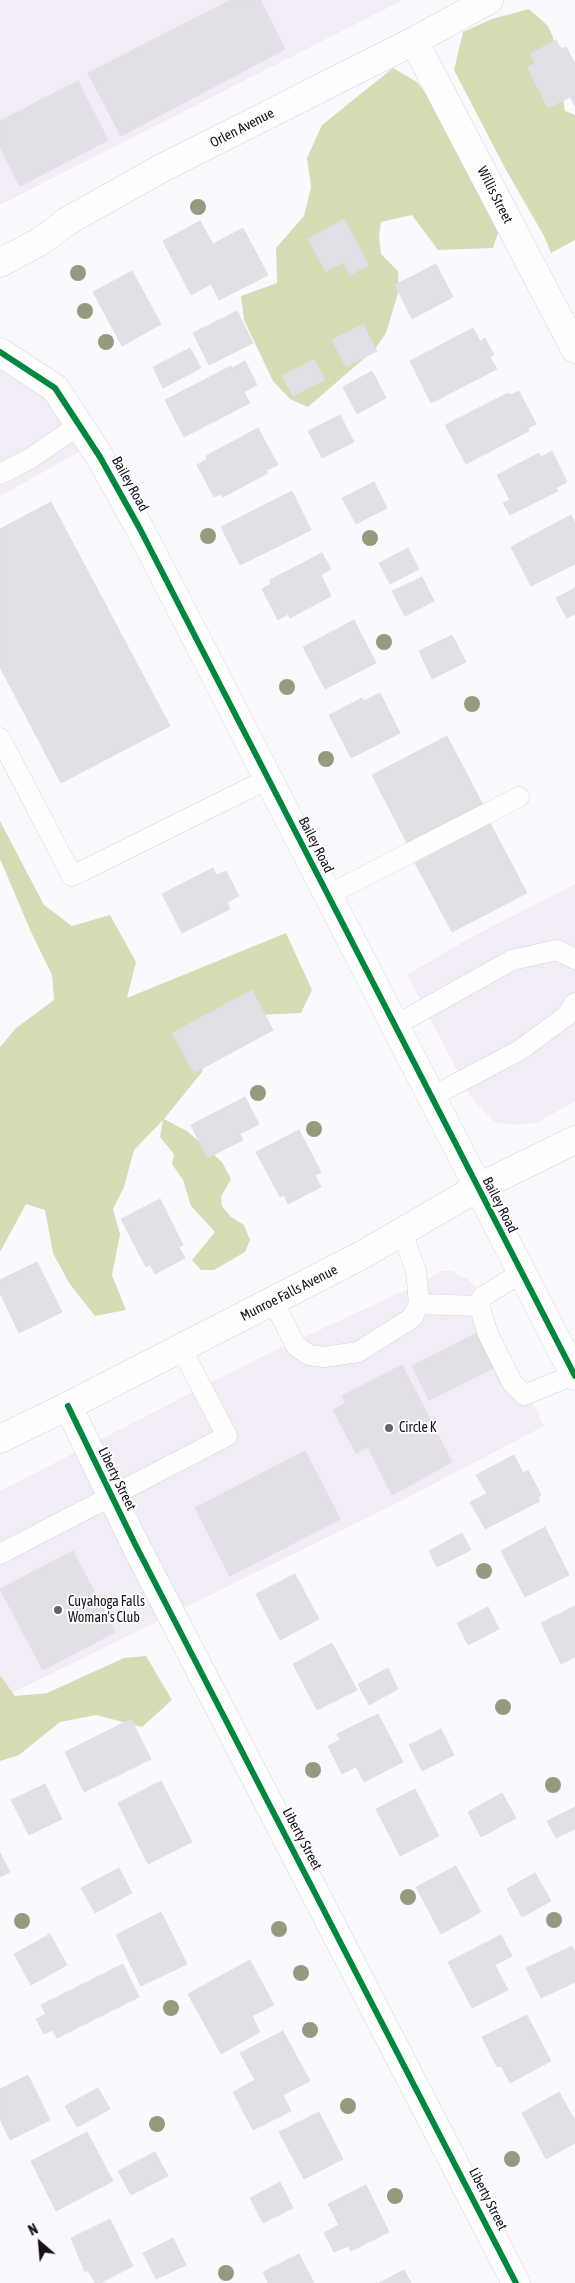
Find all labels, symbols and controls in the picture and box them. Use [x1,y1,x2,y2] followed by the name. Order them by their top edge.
[207,105,277,151] street label: Orlen Avenue
[474,164,516,226] street label: Willis Street
[108,453,152,515] street label: Bailey Road
[295,814,337,876] street label: Bailey Road
[479,1174,521,1236] street label: Bailey Road
[238,1261,340,1325] street label: Munroe Falls Avenue
[399,1420,437,1436] place label: Circle K
[383,1422,395,1434] marker: Circle K
[95,1445,139,1513] street label: Liberty Street
[68,1594,145,1626] place label: Cuyahoga Falls Woman's Club
[52,1604,64,1616] marker: Cuyahoga Falls Woman's Club
[279,1805,325,1873] street label: Liberty Street
[465,2165,511,2233] street label: Liberty Street
[15,2218,65,2268] north arrow
[26,2221,40,2239] text: N

